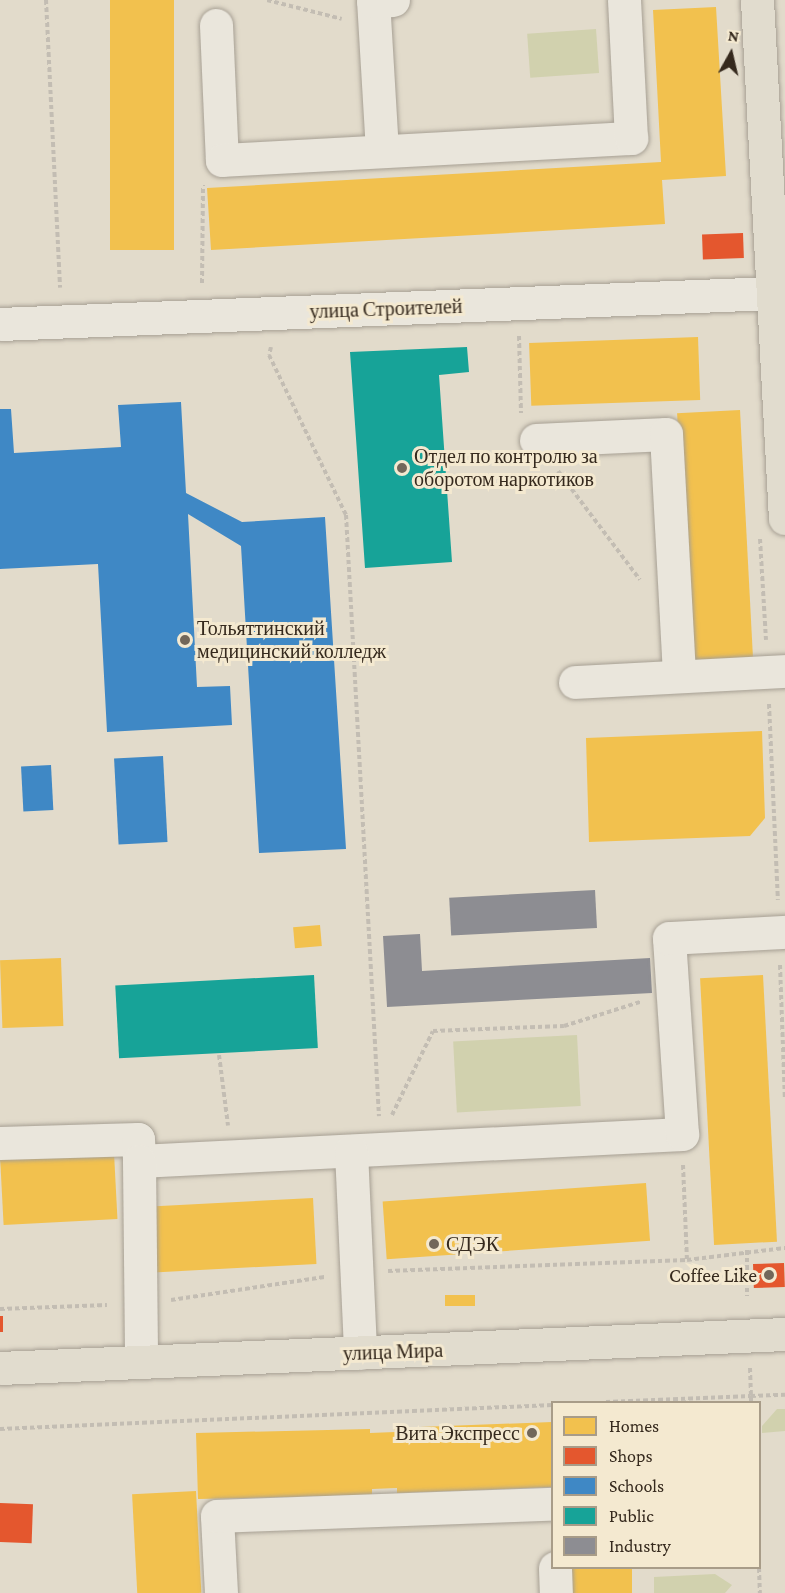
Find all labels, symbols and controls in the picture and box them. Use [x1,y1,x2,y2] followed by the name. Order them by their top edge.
[701,24,761,84] north arrow
[727,27,740,45] text: N
[309,294,463,324] street label: улица Строителей
[414,444,598,491] place label: Отдел по контролю за оборотом наркотиков
[395,461,409,475] marker: Отдел по контролю за оборотом наркотиков
[197,616,386,663] place label: Тольяттинский медицинский колледж
[178,633,192,647] marker: Тольяттинский медицинский колледж
[446,1232,499,1256] place label: СДЭК
[427,1237,441,1251] marker: СДЭК
[669,1263,757,1287] place label: Coffee Like
[762,1268,776,1282] marker: Coffee Like
[342,1338,444,1366] street label: улица Мира
[551,1401,761,1569] legend
[609,1416,659,1436] text: Homes
[395,1421,520,1445] place label: Вита Экспресс
[525,1426,539,1440] marker: Вита Экспресс
[609,1446,653,1466] text: Shops
[609,1476,664,1496] text: Schools
[609,1506,654,1526] text: Public
[609,1536,671,1556] text: Industry

